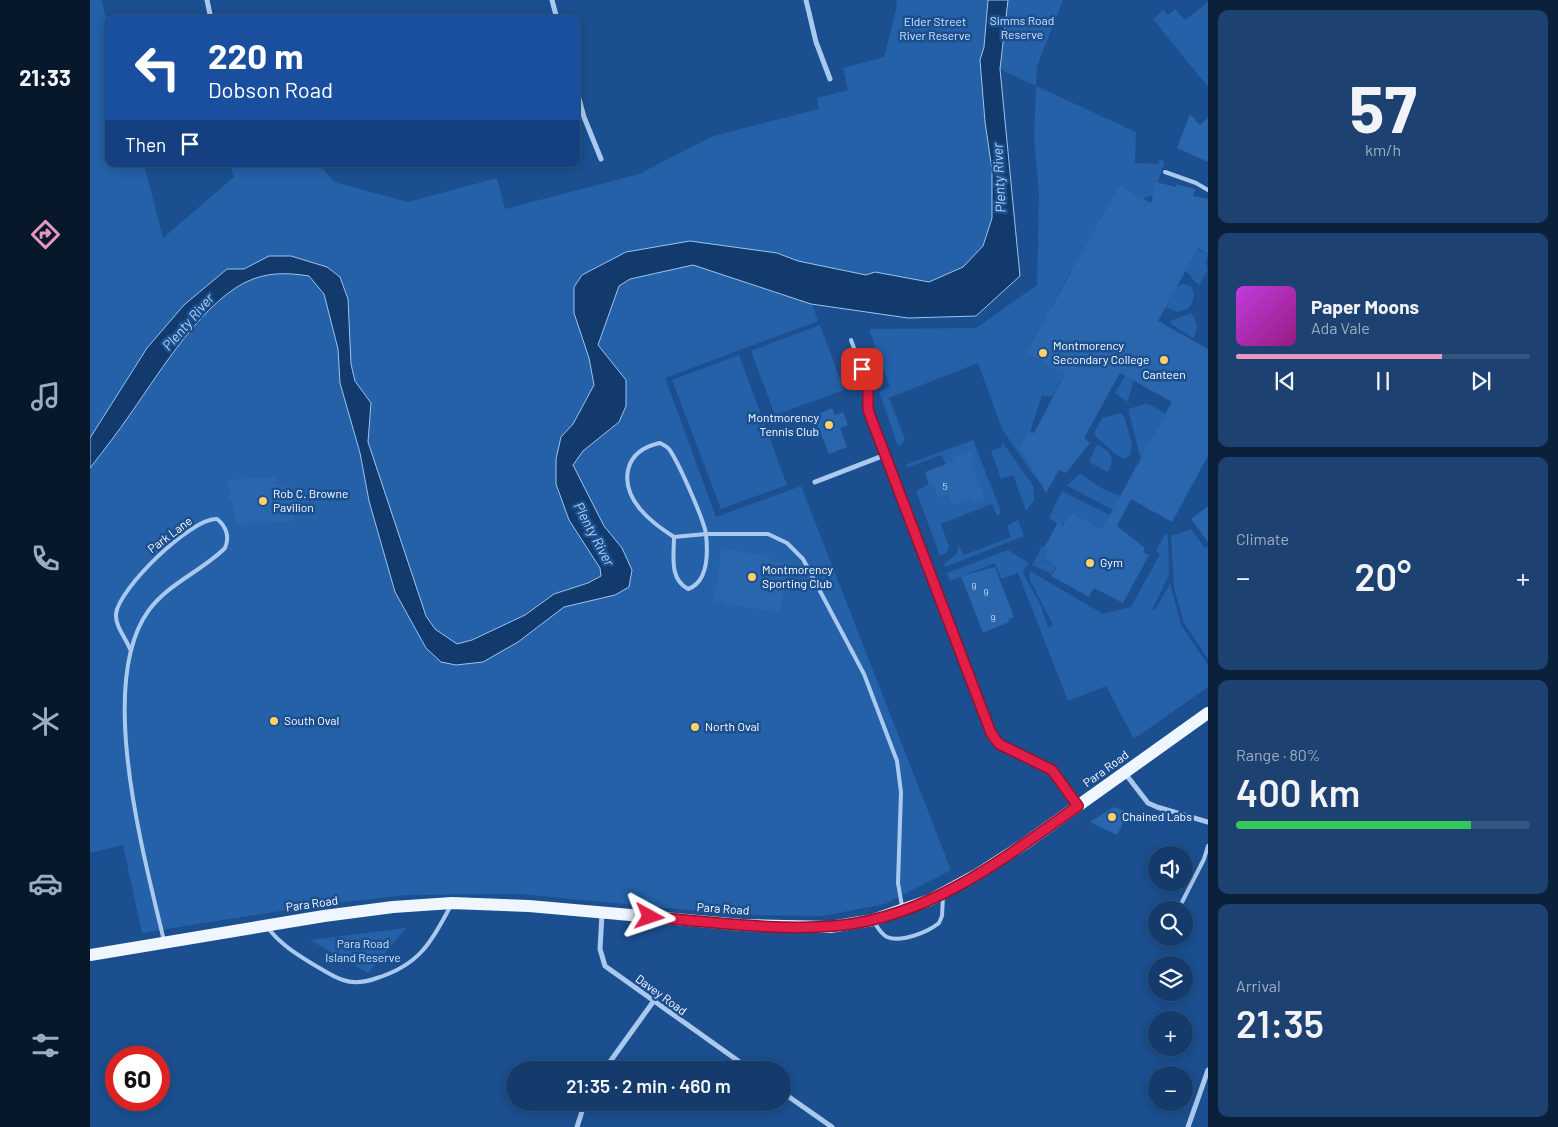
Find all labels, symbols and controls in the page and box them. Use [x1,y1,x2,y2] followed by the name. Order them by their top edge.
[990,13,1054,41] park label: Simms Road Reserve
[899,14,971,42] park label: Elder Street River Reserve
[208,34,303,76] text: 220 m
[125,35,190,100] icon: left
[19,64,71,90] text: 21:33
[1349,68,1417,146] text: 57
[208,76,333,102] text: Dobson Road
[176,130,204,158] icon: arrive
[125,133,166,156] text: Then
[1365,140,1401,159] text: km/h
[988,142,1009,213] water label: Plenty River
[28,217,63,252] icon: directions
[158,289,218,354] water label: Plenty River
[1311,295,1419,318] text: Paper Moons
[1311,318,1370,337] text: Ada Vale
[1053,338,1149,366] place label: Montmorency Secondary College
[1037,347,1049,359] marker: Montmorency Secondary College
[841,348,883,390] pin
[1158,354,1170,366] marker: Canteen
[848,355,876,383] icon: arrive
[1142,367,1186,381] place label: Canteen
[1271,367,1299,395] icon: previous
[1369,367,1397,395] icon: pause
[1467,367,1495,395] icon: next
[28,379,63,414] icon: music
[748,410,819,438] place label: Montmorency Tennis Club
[823,419,835,431] marker: Montmorency Tennis Club
[942,480,948,492] house number: 5
[273,486,348,514] place label: Rob C. Browne Pavilion
[257,495,269,507] marker: Rob C. Browne Pavilion
[571,499,619,570] water label: Plenty River
[145,513,194,555] street label: Park Lane
[1236,529,1289,548] text: Climate
[28,541,63,576] icon: phone
[1355,553,1411,599] text: 20°
[1100,555,1123,569] place label: Gym
[1084,557,1096,569] marker: Gym
[1236,560,1250,594] text: −
[1516,560,1530,594] text: +
[762,562,834,590] place label: Montmorency Sporting Club
[746,571,758,583] marker: Montmorency Sporting Club
[971,580,977,592] house number: 9
[983,586,989,598] house number: 9
[990,612,996,624] house number: 9
[28,704,63,739] icon: climate
[284,713,339,727] place label: South Oval
[268,715,280,727] marker: South Oval
[705,719,759,733] place label: North Oval
[689,721,701,733] marker: North Oval
[1236,745,1320,764] text: Range · 80%
[1080,747,1131,789] street label: Para Road
[1236,769,1360,815] text: 400 km
[1122,809,1192,823] place label: Chained Labs
[1106,811,1118,823] marker: Chained Labs
[1148,846,1193,1111] map controls
[1148,846,1193,891] button: sound
[28,866,63,901] icon: car
[623,890,675,942] position arrow
[285,892,339,914] street label: Para Road
[696,899,750,917] street label: Para Road
[1148,901,1193,946] button: search
[325,936,401,964] park label: Para Road Island Reserve
[1148,956,1193,1001] button: layers
[633,971,690,1017] street label: Davey Road
[1236,976,1281,995] text: Arrival
[1236,1000,1324,1046] text: 21:35
[1148,1011,1193,1056] button: +
[28,1028,63,1063] icon: filters
[105,1046,170,1111] speed limit sign: 60
[1148,1066,1193,1111] button: −
[566,1074,731,1097] text: 21:35 · 2 min · 460 m

